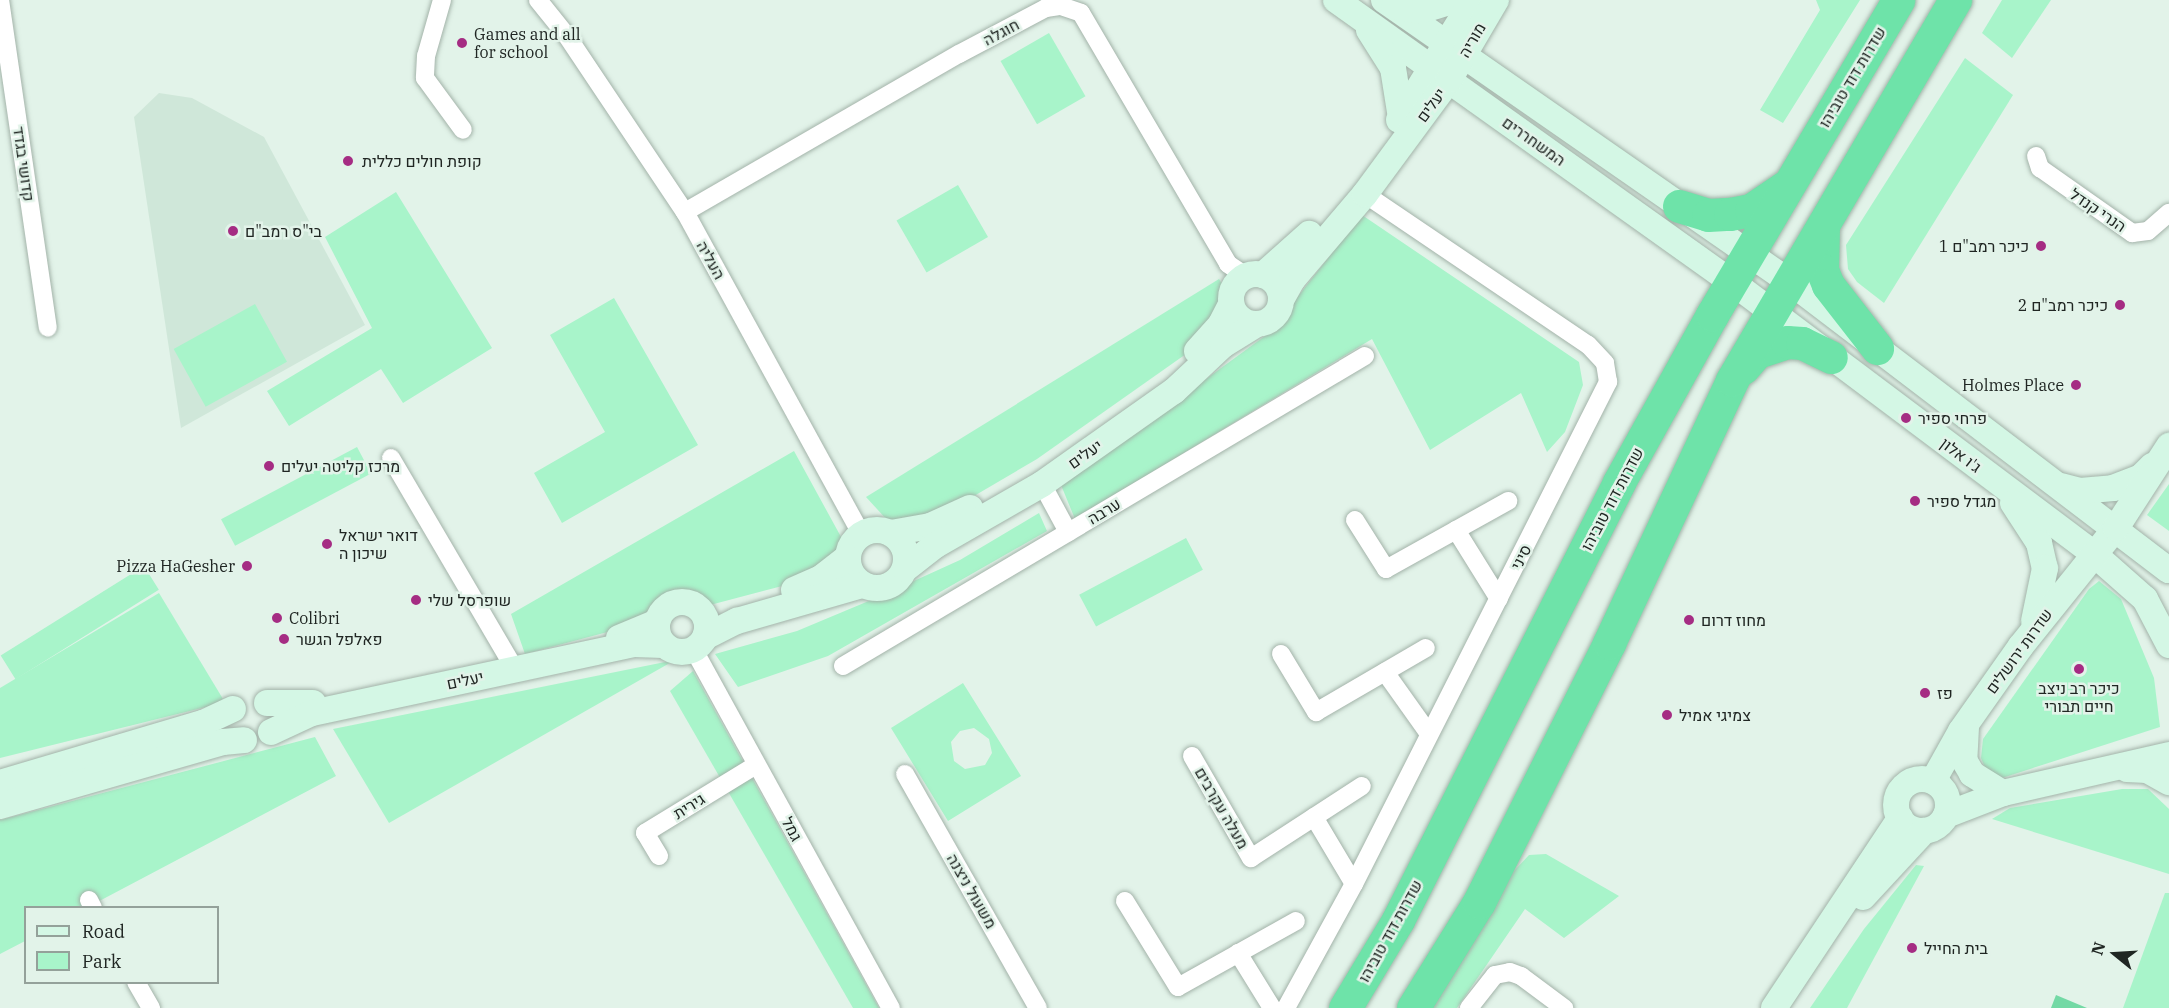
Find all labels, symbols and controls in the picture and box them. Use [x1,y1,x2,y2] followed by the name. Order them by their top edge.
[980,15,1022,49] street label: חוגלה
[1454,19,1490,61] street label: מוריה
[1814,23,1890,131] street label: שדרות דוד טוביהו
[474,24,581,62] place label: Games and all for school
[455,36,469,50] marker: Games and all for school
[1412,84,1450,126] street label: יעלים
[1499,112,1569,170] street label: המשחררים
[9,125,39,203] street label: קדושי בגדד
[362,151,482,171] place label: קופת חולים כללית
[339,152,357,170] marker: קופת חולים כללית
[2066,184,2130,236] street label: הנרי קנדל
[245,221,322,241] place label: בי"ס רמב"ם
[226,224,240,238] marker: בי"ס רמב"ם
[1939,236,2029,256] place label: כיכר רמב"ם 1
[693,237,729,283] street label: העליה
[2034,239,2048,253] marker: כיכר רמב"ם 1
[2018,295,2108,315] place label: כיכר רמב"ם 2
[2113,298,2127,312] marker: כיכר רמב"ם 2
[1962,375,2064,395] place label: Holmes Place
[2069,378,2083,392] marker: Holmes Place
[1918,408,1987,428] place label: פרחי ספיר
[1899,411,1913,425] marker: פרחי ספיר
[1937,433,1985,477] street label: ג'ו אלון
[1064,435,1106,473] street label: יעלים
[1577,444,1647,554] street label: שדרות דוד טוביהו
[281,456,400,476] place label: מרכז קליטה יעלים
[262,459,276,473] marker: מרכז קליטה יעלים
[1927,491,1997,511] place label: מגדל ספיר
[1084,494,1124,528] street label: ערבה
[1908,494,1922,508] marker: מגדל ספיר
[339,525,418,563] place label: דואר ישראל שיכון ה
[320,537,334,551] marker: דואר ישראל שיכון ה
[1507,541,1535,573] street label: סיני
[116,556,235,576] place label: Pizza HaGesher
[240,559,254,573] marker: Pizza HaGesher
[428,590,511,610] place label: שופרסל שלי
[409,593,423,607] marker: שופרסל שלי
[1982,605,2056,697] street label: שדרות ירושלים
[289,608,340,628] place label: Colibri
[1701,610,1766,630] place label: מחוז דרום
[270,611,284,625] marker: Colibri
[1682,613,1696,627] marker: מחוז דרום
[296,629,383,649] place label: פאלפל הגשר
[277,632,291,646] marker: פאלפל הגשר
[2072,662,2086,676] marker: כיכר רב ניצב חיים תבורי
[445,667,485,693] street label: יעלים
[2038,678,2120,716] place label: כיכר רב ניצב חיים תבורי
[1937,683,1953,703] place label: פז
[1918,686,1932,700] marker: פז
[1679,705,1751,725] place label: צמיגי אמיל
[1660,708,1674,722] marker: צמיגי אמיל
[1191,764,1253,852] street label: מעלה עקרבים
[670,789,708,823] street label: גירית
[778,814,806,844] street label: גמל
[943,850,1001,932] street label: משעול ניצנה
[1354,876,1426,986] street label: שדרות דוד טוביהו
[24,906,219,984] legend
[82,920,125,943] text: Road
[2085,924,2145,984] north arrow
[1924,938,1988,958] place label: בית החייל
[2086,939,2109,958] text: N
[1905,941,1919,955] marker: בית החייל
[82,950,121,973] text: Park

